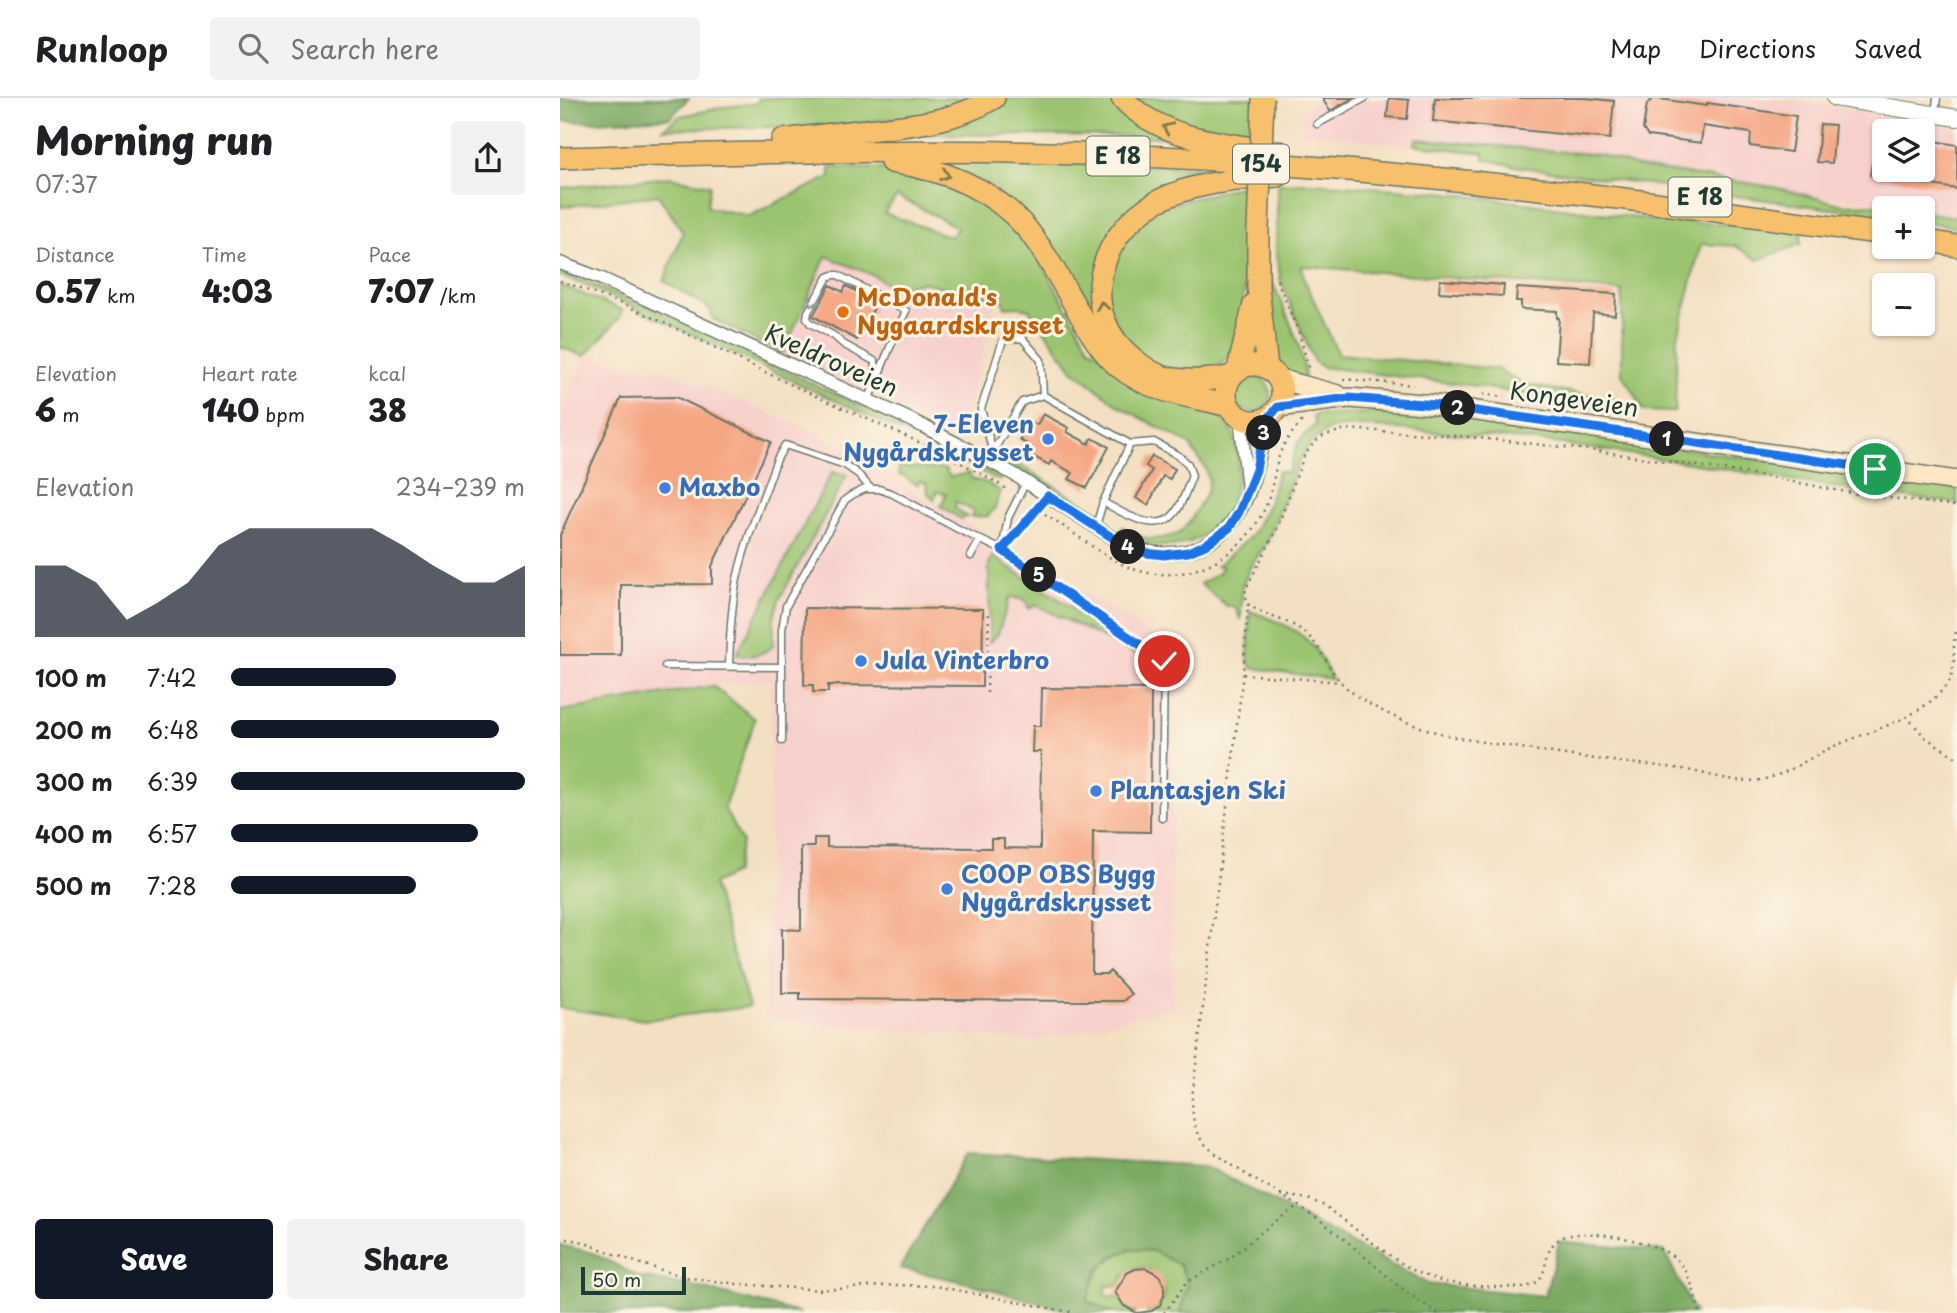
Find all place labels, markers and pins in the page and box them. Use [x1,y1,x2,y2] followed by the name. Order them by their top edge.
[857,278,1064,342] place label: McDonald's Nygaardskrysset
[835,304,851,320] marker: McDonald's Nygaardskrysset
[1440,390,1476,426] pin: 2
[843,405,1034,469] place label: 7-Eleven Nygårdskrysset
[1246,416,1282,450] pin: 3
[1650,422,1684,456] pin: 1
[1040,431,1056,447] marker: 7-Eleven Nygårdskrysset
[1845,439,1905,499] pin
[679,468,760,504] place label: Maxbo
[657,480,673,496] marker: Maxbo
[1110,530,1146,564] pin: 4
[1022,558,1056,592] pin: 5
[1134,631,1194,691] pin
[875,641,1049,677] place label: Jula Vinterbro
[853,653,869,669] marker: Jula Vinterbro
[1110,771,1286,807] place label: Plantasjen Ski
[1088,783,1104,799] marker: Plantasjen Ski
[961,855,1156,919] place label: COOP OBS Bygg Nygårdskrysset
[939,881,955,897] marker: COOP OBS Bygg Nygårdskrysset

